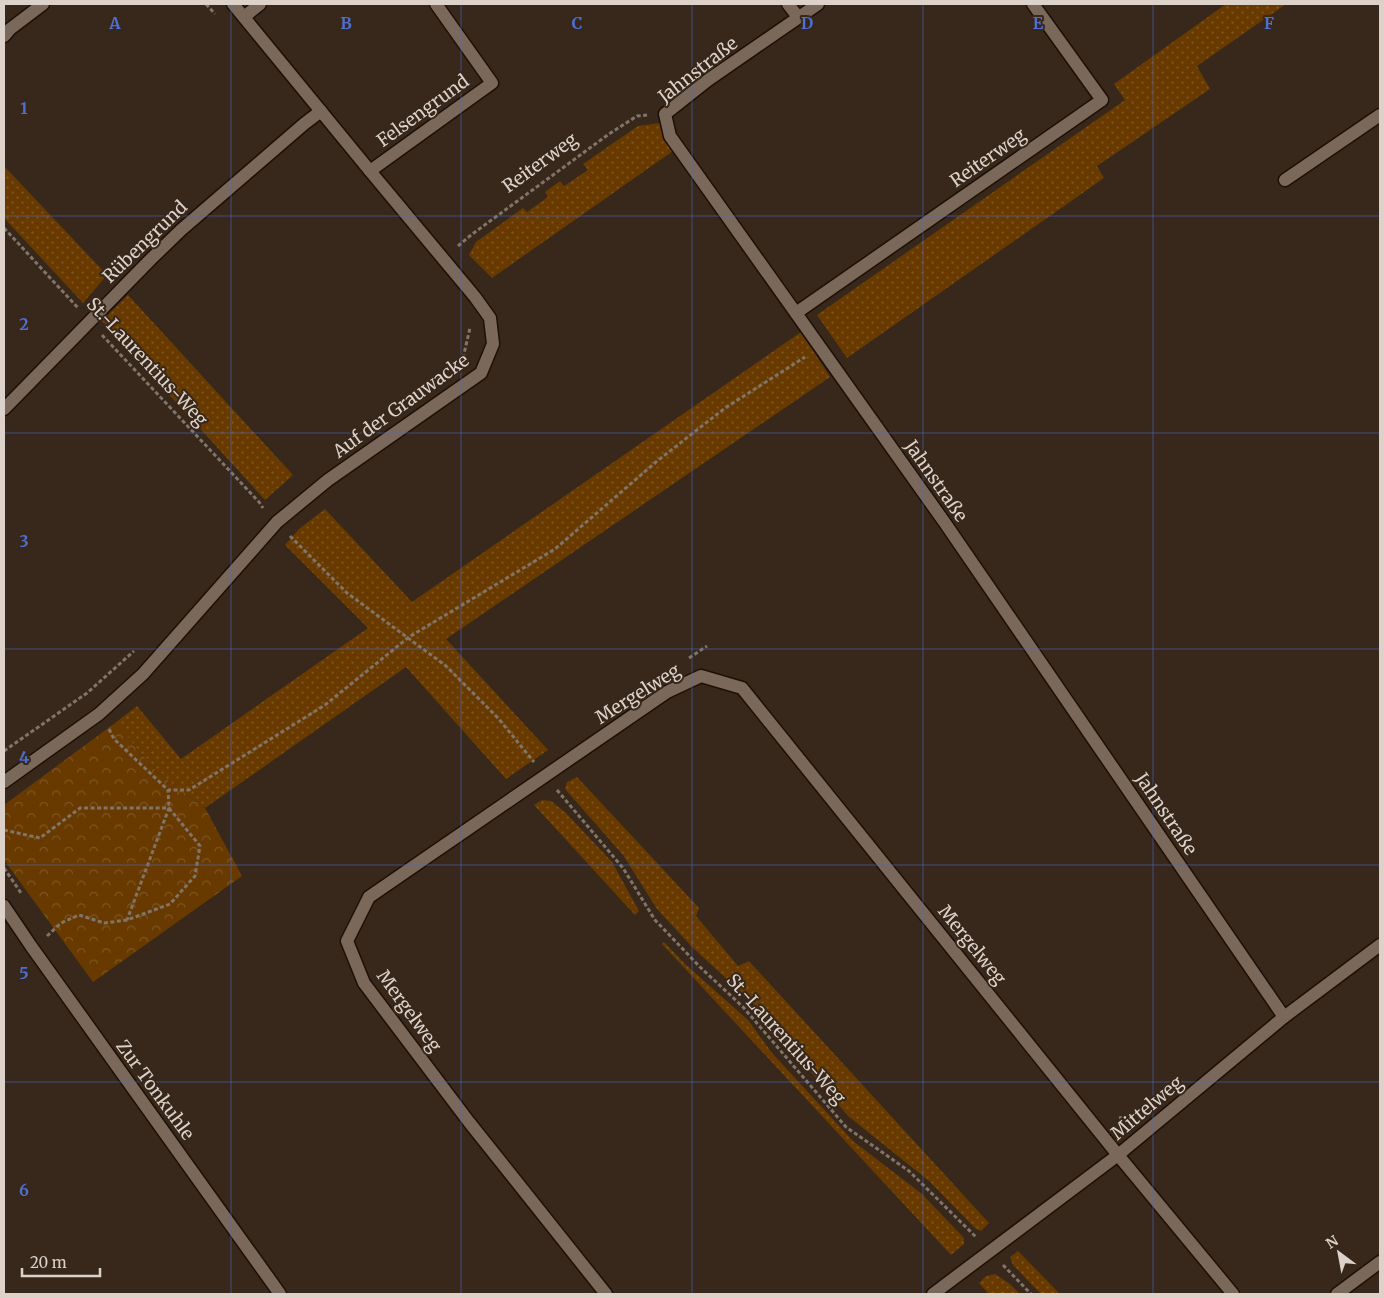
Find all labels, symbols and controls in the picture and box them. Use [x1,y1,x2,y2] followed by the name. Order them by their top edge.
[108,13,121,33] text: A
[340,13,352,33] text: B
[572,13,582,33] text: C
[801,13,813,33] text: D
[1033,13,1044,33] text: E
[1264,13,1274,33] text: F
[653,31,742,108] street label: Jahnstraße
[372,69,473,152] street label: Felsengrund
[20,98,28,118] text: 1
[945,123,1030,192] street label: Reiterweg
[498,128,582,198] street label: Reiterweg
[98,195,192,288] street label: Rübengrund
[82,293,213,431] street label: St.-Laurentius-Weg
[19,314,29,334] text: 2
[327,349,473,463] street label: Auf der Grauwacke
[899,435,973,526] street label: Jahnstraße
[19,531,29,551] text: 3
[591,658,684,729] street label: Mergelweg
[19,747,29,767] text: 4
[1130,767,1202,859] street label: Jahnstraße
[933,900,1011,989] street label: Mergelweg
[19,963,29,983] text: 5
[372,965,447,1056] street label: Mergelweg
[722,969,851,1109] street label: St.-Laurentius-Weg
[111,1035,200,1144] street label: Zur Tonkuhle
[1106,1071,1188,1145] street label: Mittelweg
[19,1180,29,1200] text: 6
[1314,1228,1364,1278] north arrow
[1323,1231,1342,1253] text: N
[22,1246,100,1278] scale bar
[30,1253,67,1272] text: 20 m

